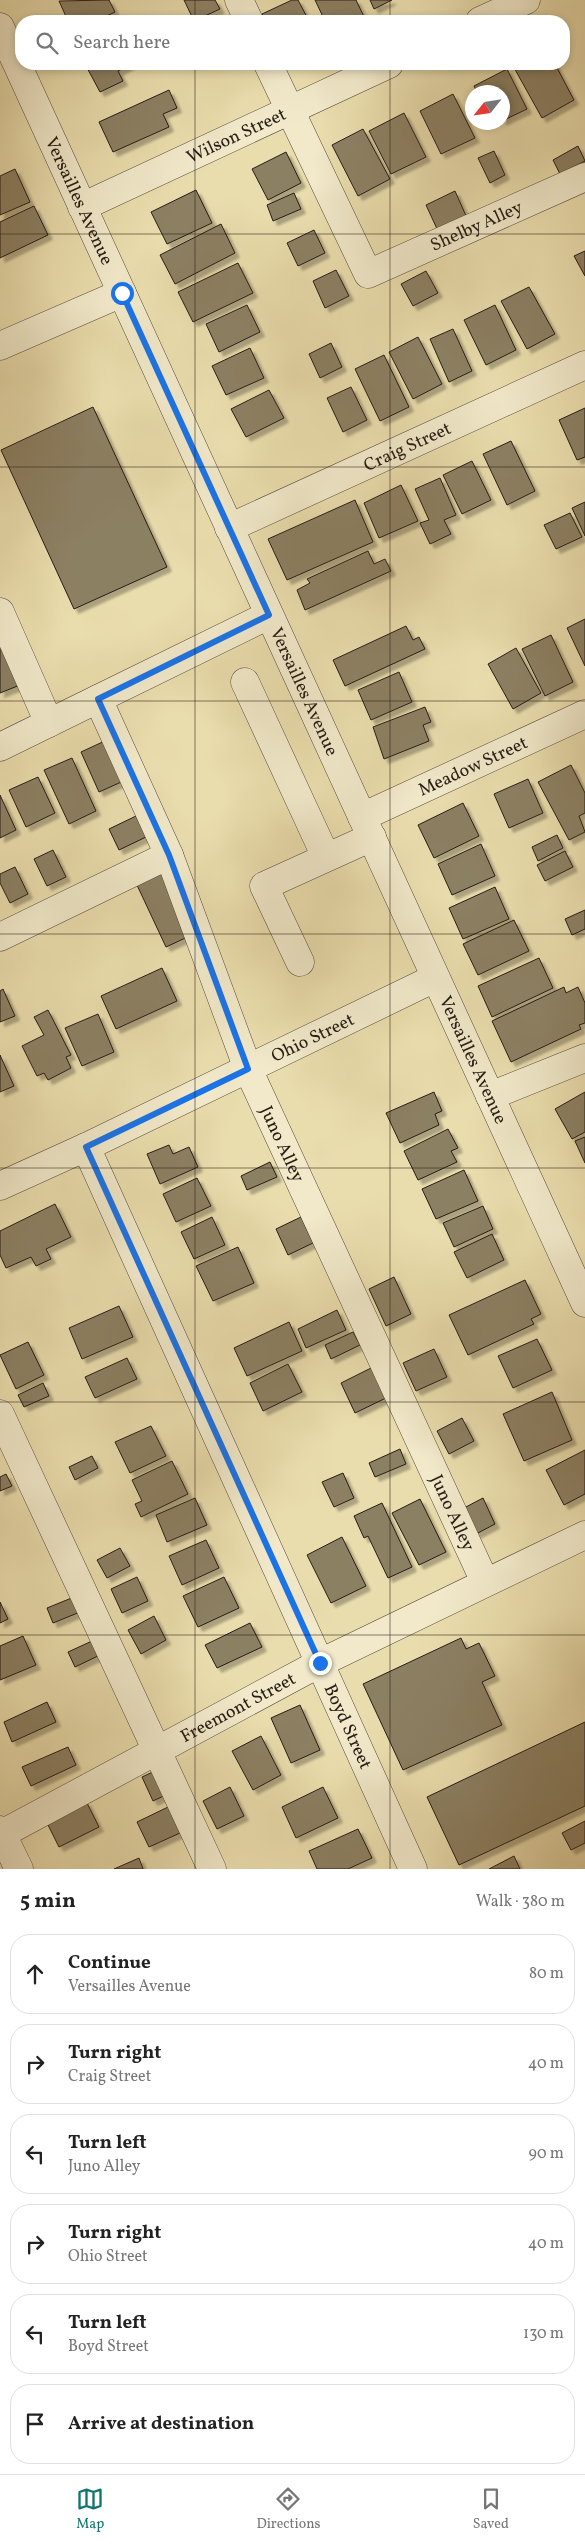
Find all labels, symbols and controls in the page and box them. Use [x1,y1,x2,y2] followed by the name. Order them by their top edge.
[15,15,570,70] search box
[33,29,61,57] icon: search
[73,30,170,56] text: Search here
[465,85,510,130] north arrow
[183,103,291,171] street label: Wilson Street
[38,133,118,269] street label: Versailles Avenue
[427,195,527,259] street label: Shelby Alley
[111,282,134,305] route start
[360,417,456,479] street label: Craig Street
[263,624,343,760] street label: Versailles Avenue
[415,731,532,803] street label: Meadow Street
[432,992,512,1128] street label: Versailles Avenue
[267,1008,359,1070] street label: Ohio Street
[253,1102,310,1187] street label: Juno Alley
[423,1471,480,1556] street label: Juno Alley
[309,1652,332,1675] route end
[176,1667,301,1750] street label: Freemont Street
[317,1680,377,1774] street label: Boyd Street
[20,1887,76,1916] text: 5 min
[476,1891,565,1913] text: Walk · 380 m
[68,1950,151,1976] text: Continue
[21,1960,49,1988] icon: ahead
[529,1963,564,1985] text: 80 m
[68,1976,191,1998] text: Versailles Avenue
[68,2040,161,2066] text: Turn right
[21,2050,49,2078] icon: right
[528,2053,564,2075] text: 40 m
[68,2066,151,2088] text: Craig Street
[68,2130,147,2156] text: Turn left
[21,2140,49,2168] icon: left
[528,2143,564,2165] text: 90 m
[68,2156,140,2178] text: Juno Alley
[68,2220,161,2246] text: Turn right
[21,2230,49,2258] icon: right
[528,2233,564,2255] text: 40 m
[68,2246,148,2268] text: Ohio Street
[68,2310,147,2336] text: Turn left
[21,2320,49,2348] icon: left
[523,2323,564,2345] text: 130 m
[68,2336,149,2358] text: Boyd Street
[21,2410,49,2438] icon: arrive
[68,2411,254,2437] text: Arrive at destination
[76,2485,104,2534] tab: Map
[256,2485,321,2534] tab: Directions
[473,2485,509,2534] tab: Saved

